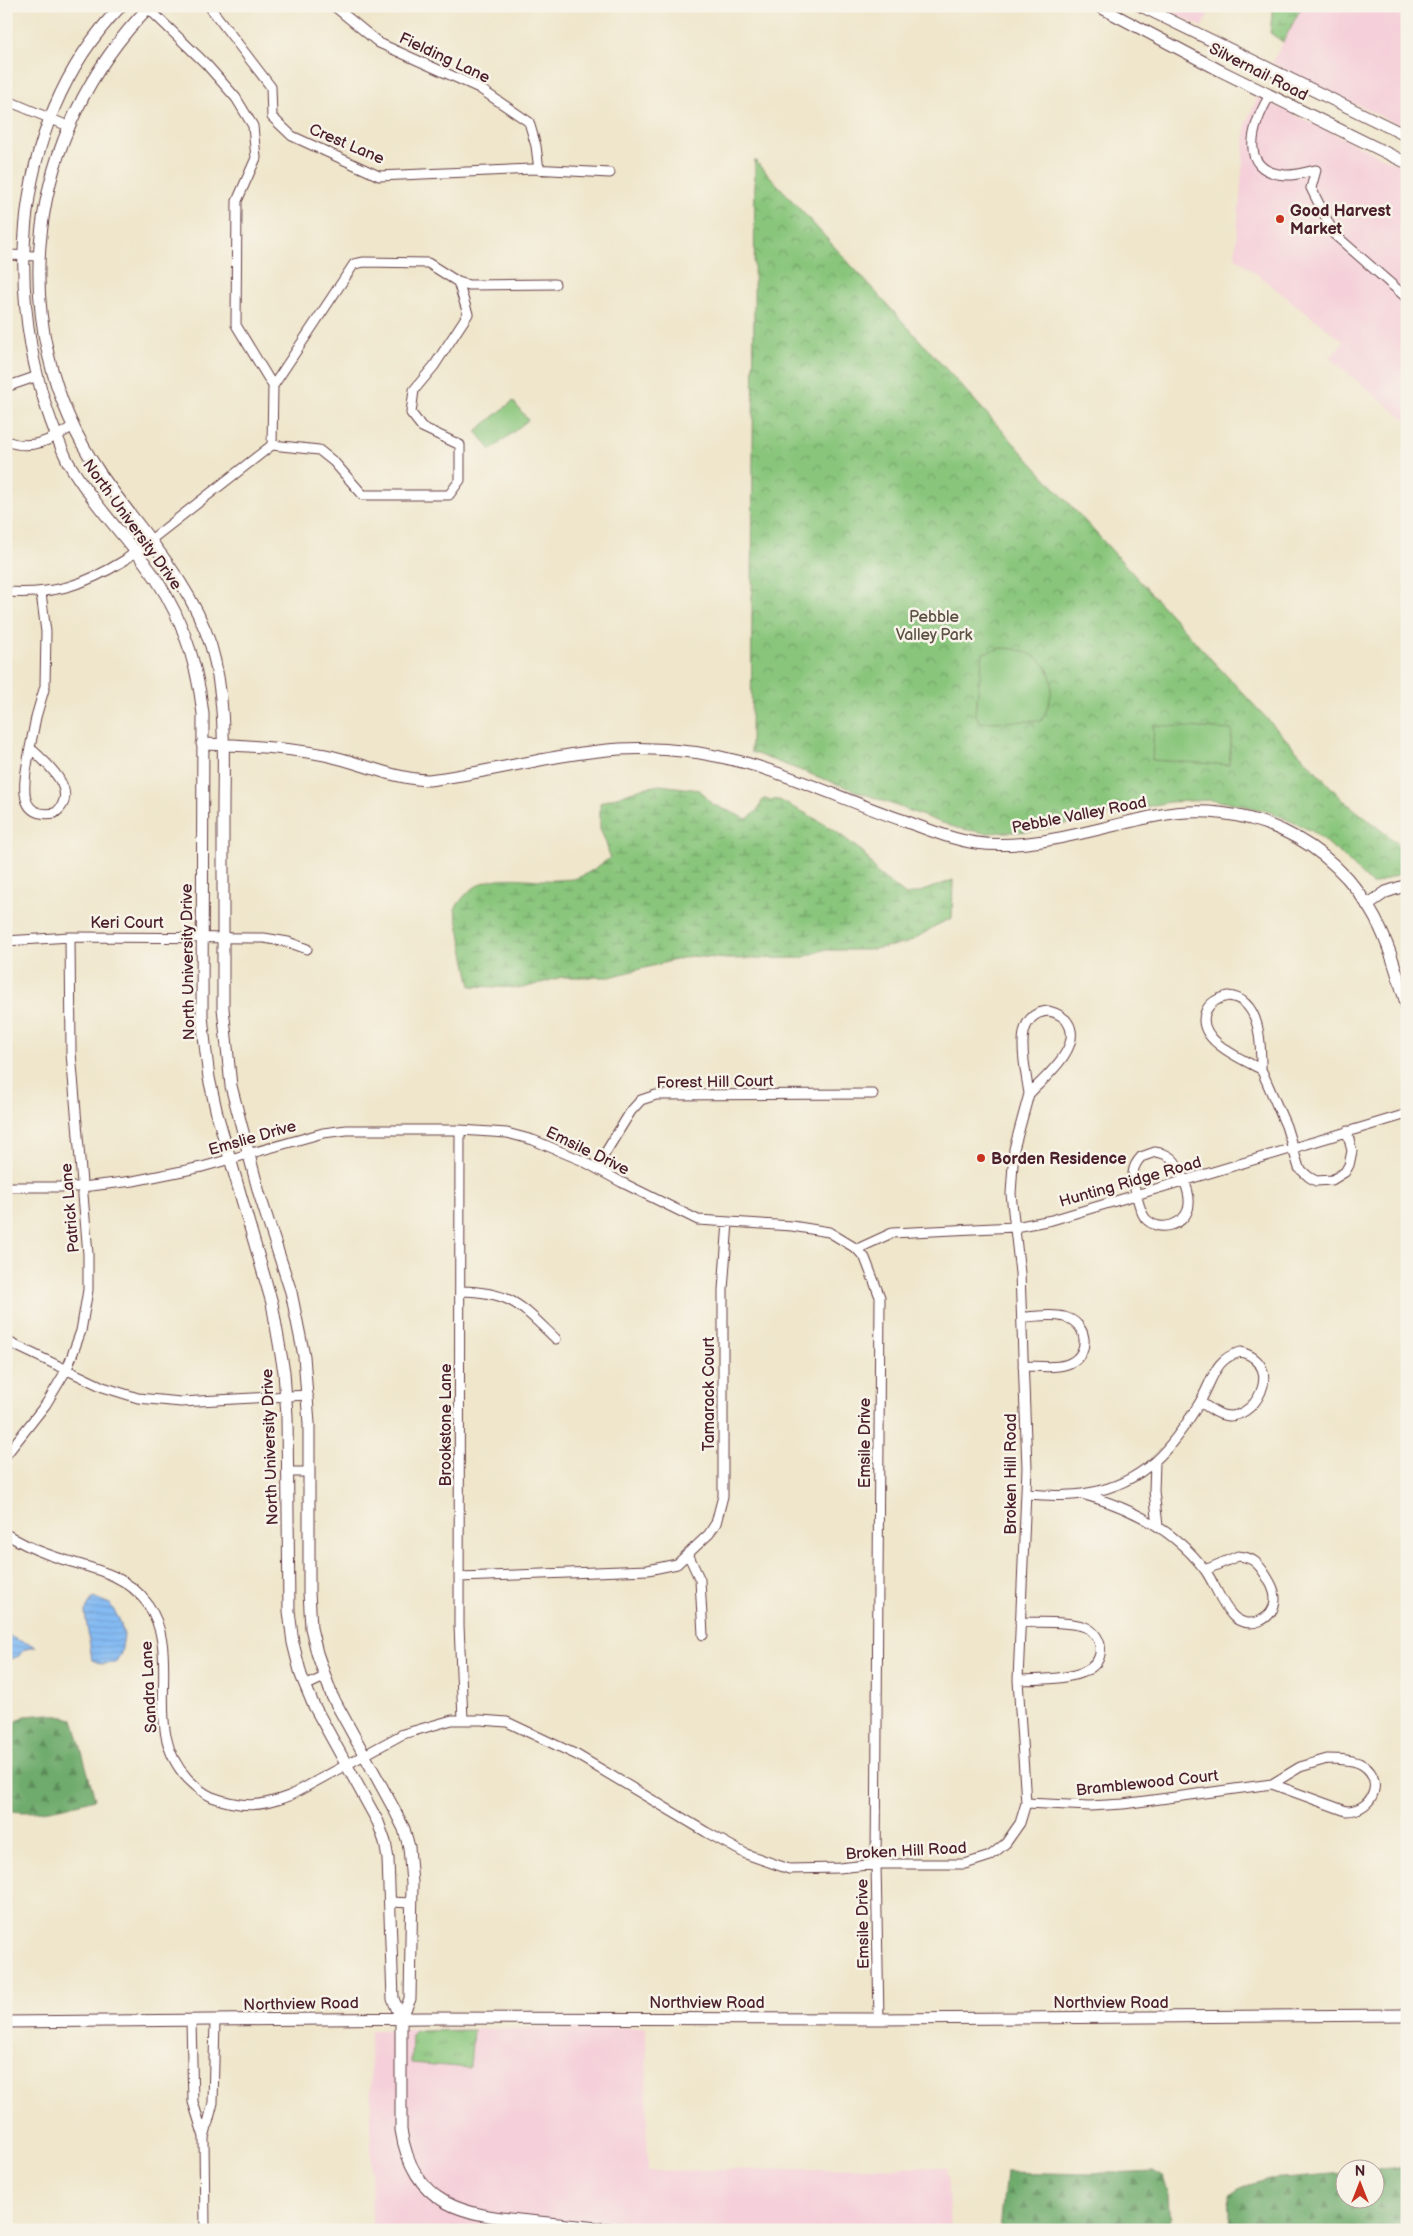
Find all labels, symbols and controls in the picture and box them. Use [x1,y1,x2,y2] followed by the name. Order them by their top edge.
[396,29,493,88] street label: Fielding Lane
[1206,39,1311,105] street label: Silvernail Road
[306,120,387,169] street label: Crest Lane
[1290,202,1391,239] place label: Good Harvest Market
[1274,213,1286,225] marker: Good Harvest Market
[78,456,186,594] street label: North University Drive
[896,608,972,645] park label: Pebble Valley Park
[1010,793,1148,838] street label: Pebble Valley Road
[178,883,199,1040] street label: North University Drive
[90,914,164,933] street label: Keri Court
[656,1072,774,1093] street label: Forest Hill Court
[206,1117,299,1160] street label: Emslie Drive
[543,1123,633,1180] street label: Emsile Drive
[991,1150,1127,1169] place label: Borden Residence
[975,1152,987,1164] marker: Borden Residence
[1057,1153,1204,1212] street label: Hunting Ridge Road
[57,1162,84,1253] street label: Patrick Lane
[700,1337,719,1451] street label: Tamarack Court
[437,1363,456,1487] street label: Brookstone Lane
[258,1368,283,1526] street label: North University Drive
[856,1397,875,1488] street label: Emsile Drive
[1002,1413,1021,1535] street label: Broken Hill Road
[138,1640,161,1733] street label: Sandra Lane
[1075,1767,1219,1800] street label: Bramblewood Court
[845,1839,967,1864] street label: Broken Hill Road
[853,1878,874,1969] street label: Emsile Drive
[243,1994,359,2015] street label: Northview Road
[649,1994,765,2013] street label: Northview Road
[1053,1994,1169,2013] street label: Northview Road
[1336,2158,1386,2208] north arrow
[1355,2163,1365,2180] text: N

